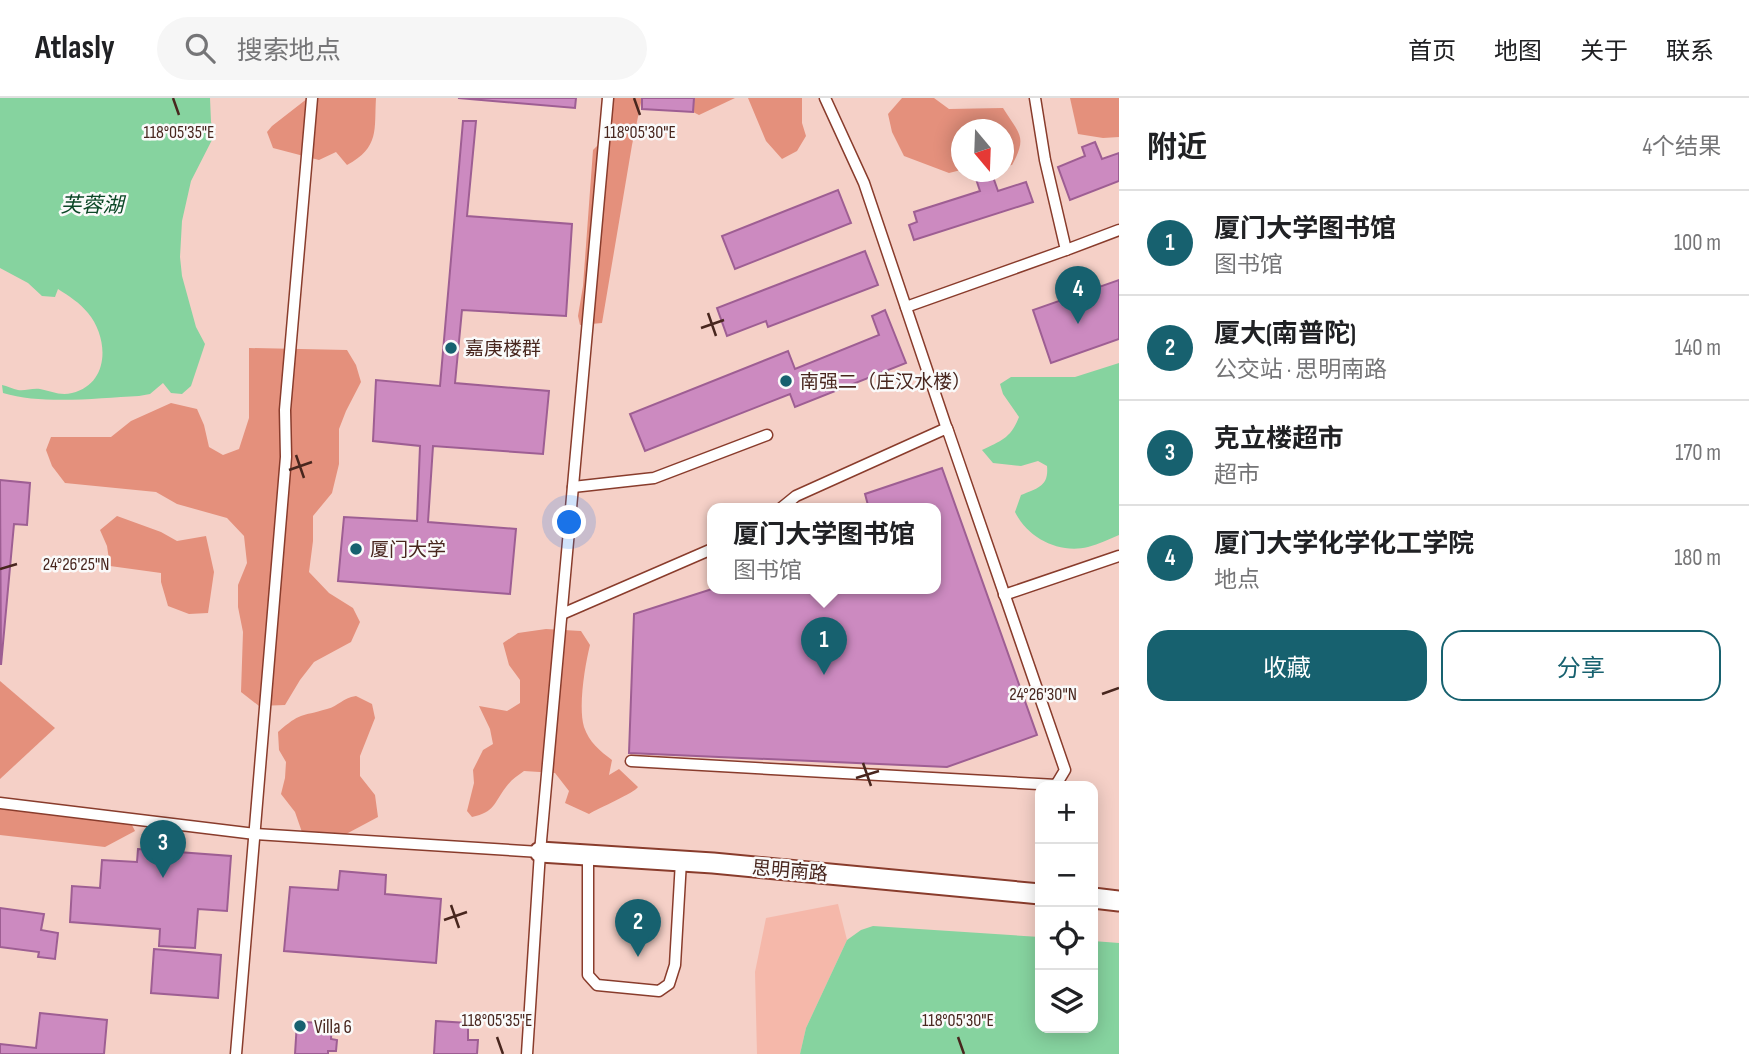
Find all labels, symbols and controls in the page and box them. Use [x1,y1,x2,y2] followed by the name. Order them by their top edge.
[157,17,647,80] search box
[35,28,115,68] text: Atlasly
[181,29,219,67] icon: search
[237,36,341,67] text: 搜索地点
[1408,37,1456,66] text: 首页
[1494,37,1542,66] text: 地图
[1580,37,1628,66] text: 关于
[1666,37,1714,66] text: 联系
[951,119,1014,182] north arrow
[143,122,215,143] text: 118°05'35"E
[604,122,676,143] text: 118°05'30"E
[1147,130,1207,166] text: 附近
[1642,133,1721,161] text: 4个结果
[61,193,126,218] water label: 芙蓉湖
[1214,214,1396,245] text: 厦门大学图书馆
[1165,229,1175,257] text: 1
[1674,229,1721,257] text: 100 m
[1214,251,1283,279] text: 图书馆
[1055,266,1101,324] pin: 4
[1214,319,1356,350] text: 厦大(南普陀)
[1165,334,1175,362] text: 2
[1675,334,1721,362] text: 140 m
[465,338,541,361] place label: 嘉庚楼群
[443,340,459,356] marker: 嘉庚楼群
[1214,356,1387,384] text: 公交站 · 思明南路
[800,371,971,394] place label: 南强二（庄汉水楼）
[778,373,794,389] marker: 南强二（庄汉水楼）
[1214,424,1344,455] text: 克立楼超市
[1165,439,1175,467] text: 3
[1675,439,1721,467] text: 170 m
[1214,461,1260,489] text: 超市
[707,503,941,594] popup
[552,505,586,539] your location
[733,520,915,551] text: 厦门大学图书馆
[1214,529,1474,560] text: 厦门大学化学化工学院
[370,539,446,562] place label: 厦门大学
[348,541,364,557] marker: 厦门大学
[1165,544,1175,572] text: 4
[1674,544,1721,572] text: 180 m
[43,554,109,575] text: 24°26'25"N
[733,557,802,585] text: 图书馆
[1214,566,1260,594] text: 地点
[801,617,847,675] pin: 1
[1147,630,1427,701] button: 收藏
[1441,630,1721,701] button: 分享
[1009,684,1077,705] text: 24°26'30"N
[1035,781,1098,1033] map controls
[1035,781,1098,844] button: +
[140,820,186,878] pin: 3
[1035,844,1098,907] button: −
[751,857,829,886] street label: 思明南路
[615,899,661,957] pin: 2
[1035,907,1098,970] button: locate
[1035,970,1098,1033] button: layers
[461,1010,533,1031] text: 118°05'35"E
[922,1010,994,1031] text: 118°05'30"E
[314,1016,352,1039] place label: Villa 6
[292,1018,308,1034] marker: Villa 6

